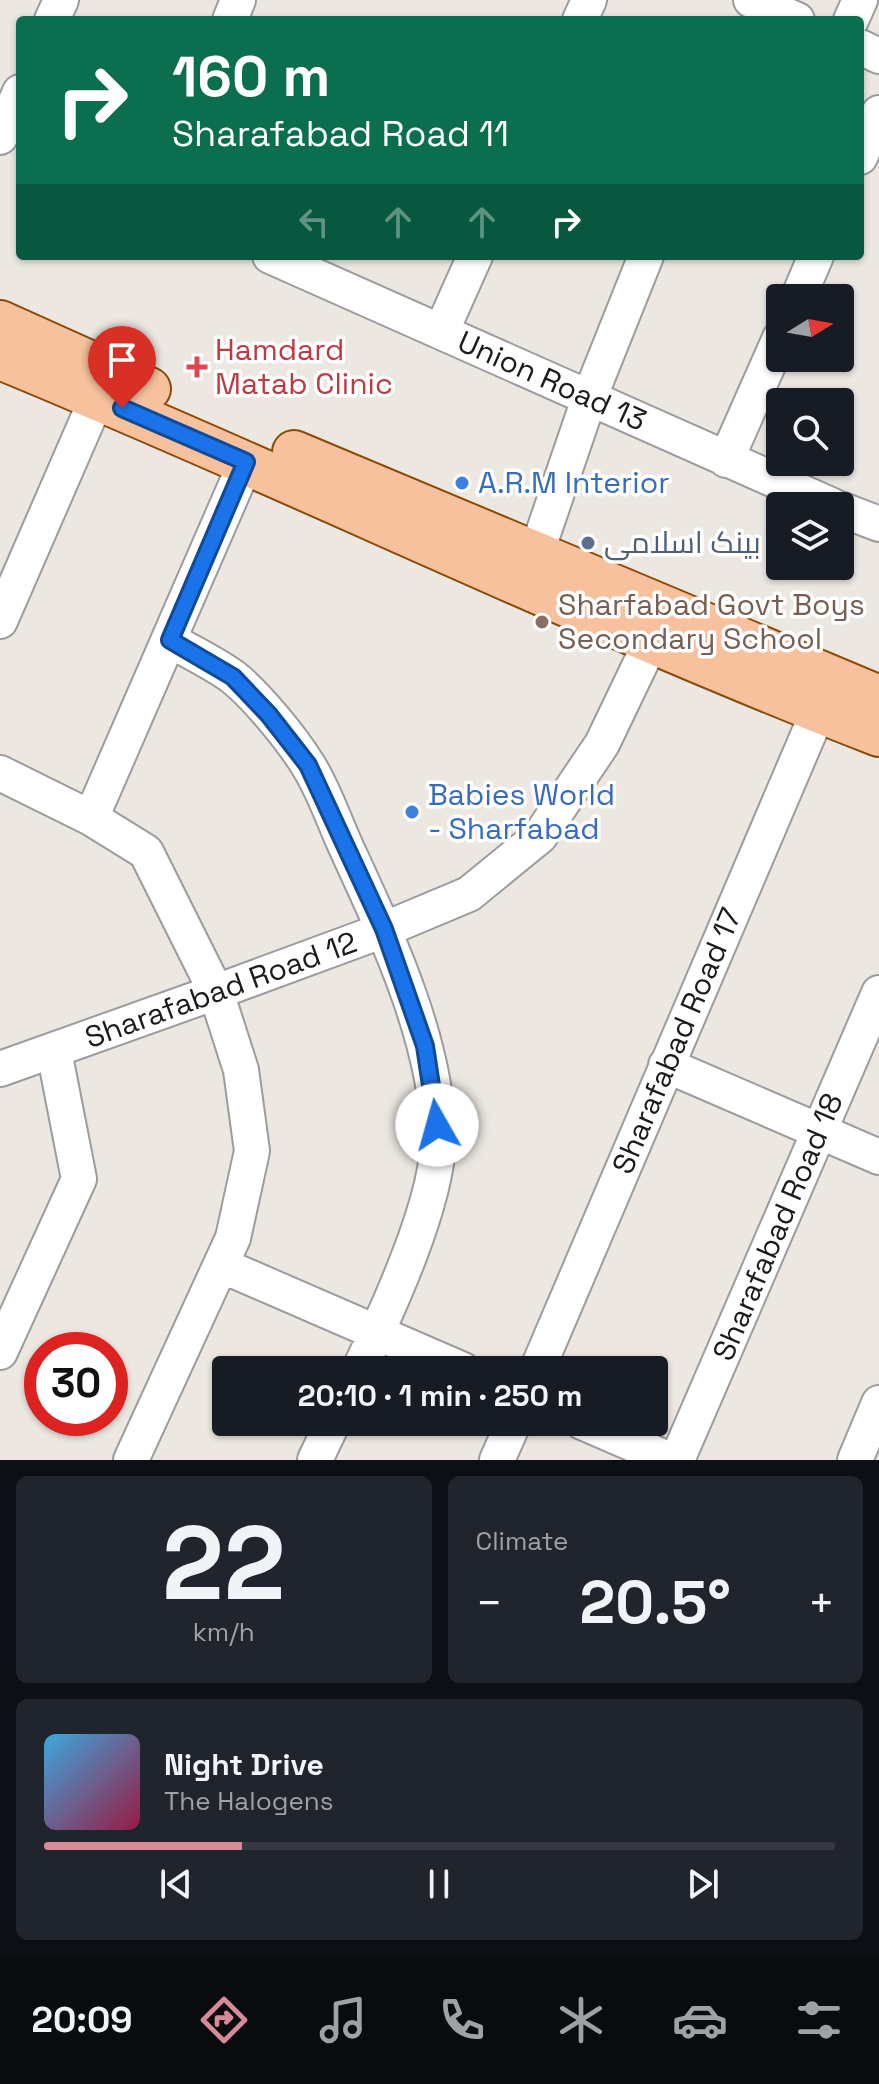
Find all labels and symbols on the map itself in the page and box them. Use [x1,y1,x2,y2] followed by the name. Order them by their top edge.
[766,284,854,372] north arrow
[452,322,653,440] street label: Union Road 13
[88,326,156,408] pin
[215,330,393,403] place label: Hamdard Matab Clinic
[186,356,208,378] marker: Hamdard Matab Clinic
[478,463,670,502] place label: A.R.M Interior
[453,474,471,492] marker: A.R.M Interior
[604,523,761,562] place label: بینک اسلامی
[579,534,597,552] marker: بینک اسلامی
[558,585,865,658] place label: Sharfabad Govt Boys Secondary School
[533,613,551,631] marker: Sharfabad Govt Boys Secondary School
[428,775,615,848] place label: Babies World - Sharfabad
[403,803,421,821] marker: Babies World - Sharfabad
[603,902,750,1180] street label: Sharafabad Road 17
[80,922,362,1057] street label: Sharafabad Road 12
[395,1083,479,1167] position arrow
[703,1087,852,1367] street label: Sharafabad Road 18
[24,1332,128,1436] speed limit sign: 30

